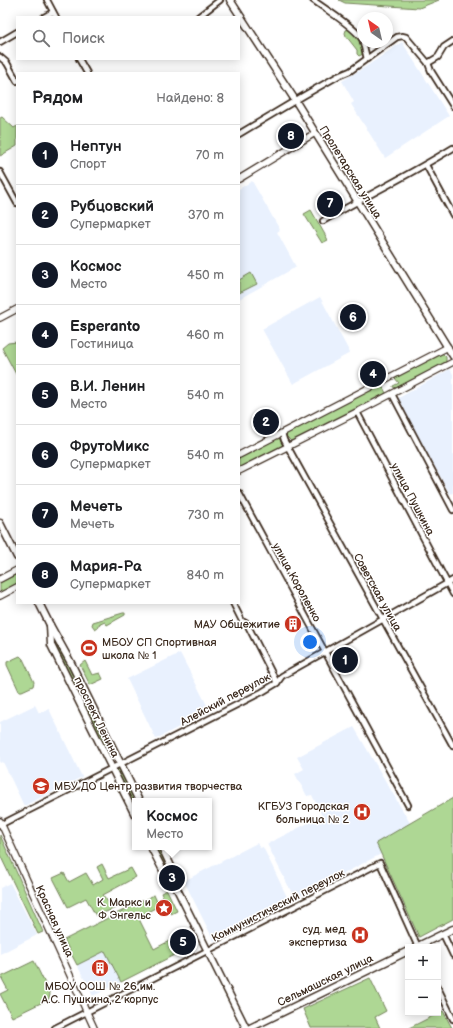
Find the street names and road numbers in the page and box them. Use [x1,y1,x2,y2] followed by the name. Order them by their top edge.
[317,123,385,222] street label: Пролетарская улица
[388,461,437,538] street label: улица Пушкина
[270,541,324,624] street label: улица Короленко
[351,551,405,634] street label: Советская улица
[177,670,272,729] street label: Алейский переулок
[71,675,122,760] street label: проспект Ленина
[210,866,347,945] street label: Коммунистический переулок
[33,883,76,960] street label: Красная улица
[275,951,376,1009] street label: Сельмашская улица

